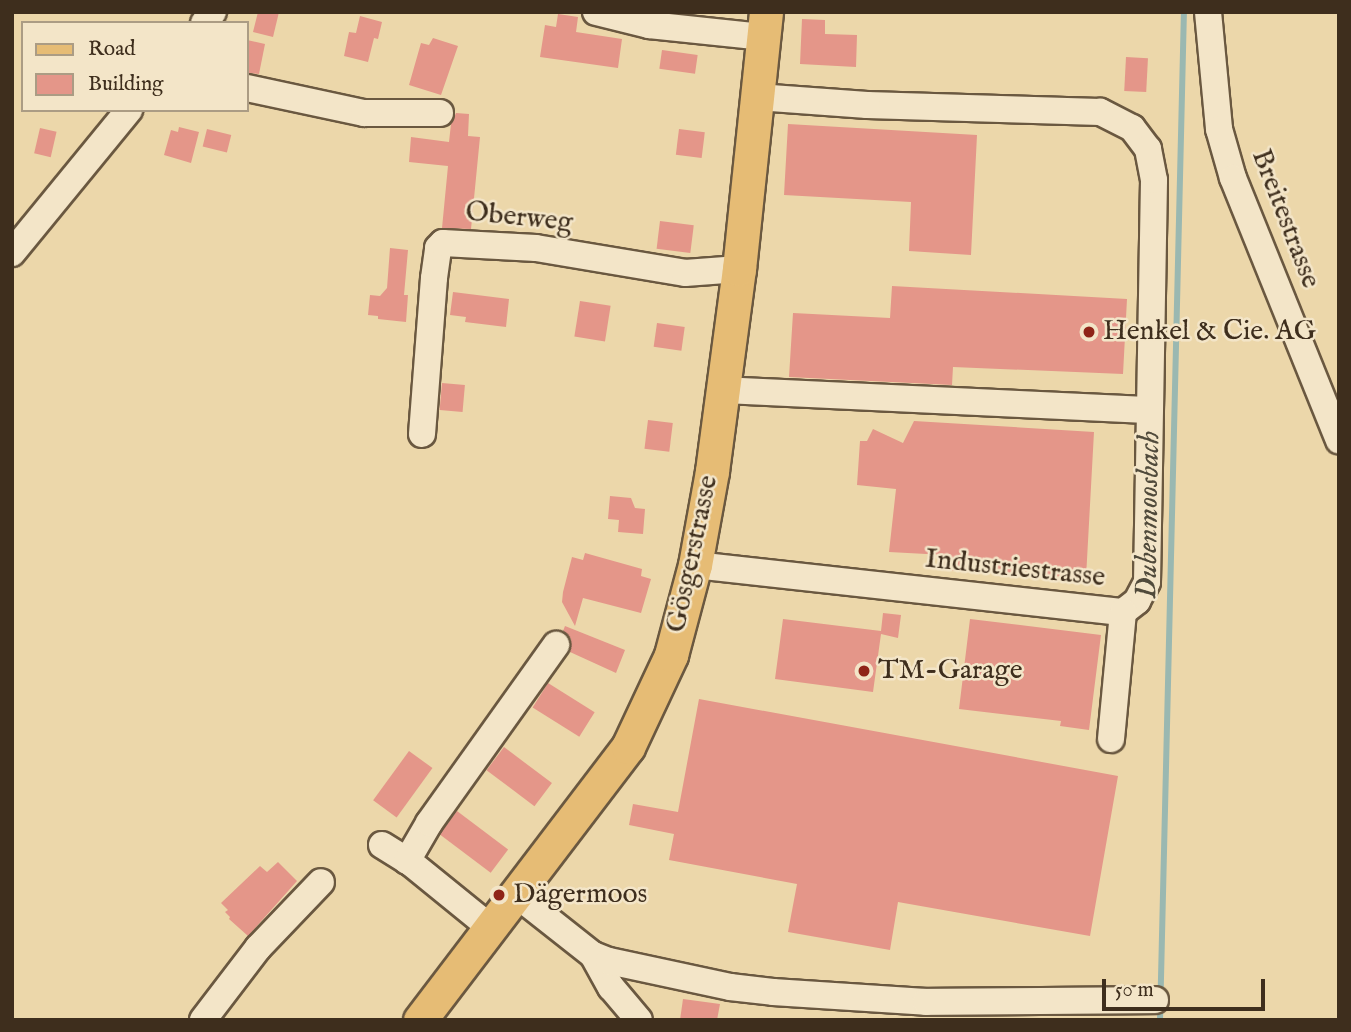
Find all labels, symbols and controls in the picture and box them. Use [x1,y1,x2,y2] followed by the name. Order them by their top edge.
[21,21,248,112] legend
[88,36,135,63] text: Road
[88,71,163,98] text: Building
[1243,145,1327,293] street label: Breitestrasse
[464,196,574,240] street label: Oberweg
[1103,315,1316,349] place label: Henkel & Cie. AG
[1081,324,1097,340] marker: Henkel & Cie. AG
[1130,431,1168,599] water label: Dubenmoosbach
[660,472,726,636] street label: Gösgerstrasse
[923,543,1107,595] street label: Industriestrasse
[878,654,1022,688] place label: TM-Garage
[856,663,872,679] marker: TM-Garage
[513,878,647,912] place label: Dägermoos
[491,887,507,903] marker: Dägermoos
[1106,965,1269,1009] scale bar
[1115,977,1154,1004] text: 50 m

